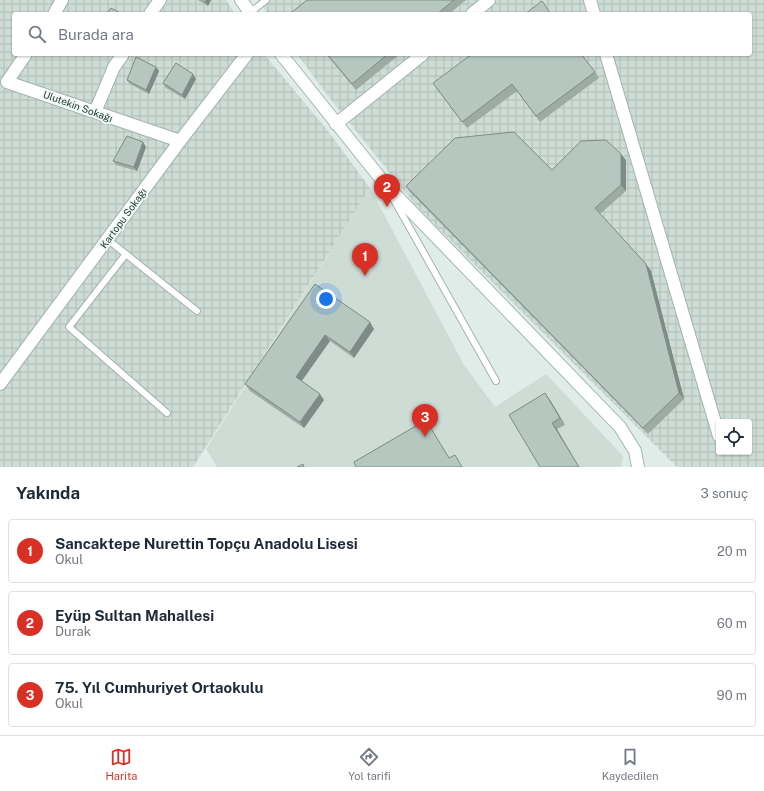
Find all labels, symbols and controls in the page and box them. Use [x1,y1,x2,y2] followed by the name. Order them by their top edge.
[12,12,752,56] search box
[26,23,48,45] icon: search
[58,26,134,43] text: Burada ara
[41,88,115,124] street label: Ulutekin Sokağı
[374,174,400,207] pin: 2
[97,186,149,250] street label: Kartopu Sokağı
[352,243,378,276] pin: 1
[316,289,336,309] your location
[412,404,438,437] pin: 3
[716,419,752,455] map controls
[716,419,752,455] button: locate
[16,483,80,503] text: Yakında
[701,486,748,501] text: 3 sonuç
[55,535,358,552] text: Sancaktepe Nurettin Topçu Anadolu Lisesi
[27,544,33,559] text: 1
[717,544,747,559] text: 20 m
[55,552,83,567] text: Okul
[55,607,214,624] text: Eyüp Sultan Mahallesi
[26,616,34,631] text: 2
[717,616,747,631] text: 60 m
[55,624,91,639] text: Durak
[55,679,264,696] text: 75. Yıl Cumhuriyet Ortaokulu
[26,688,34,703] text: 3
[717,688,747,703] text: 90 m
[55,696,83,711] text: Okul
[105,746,137,782] tab: Harita
[348,746,391,782] tab: Yol tarifi
[602,746,659,782] tab: Kaydedilen

